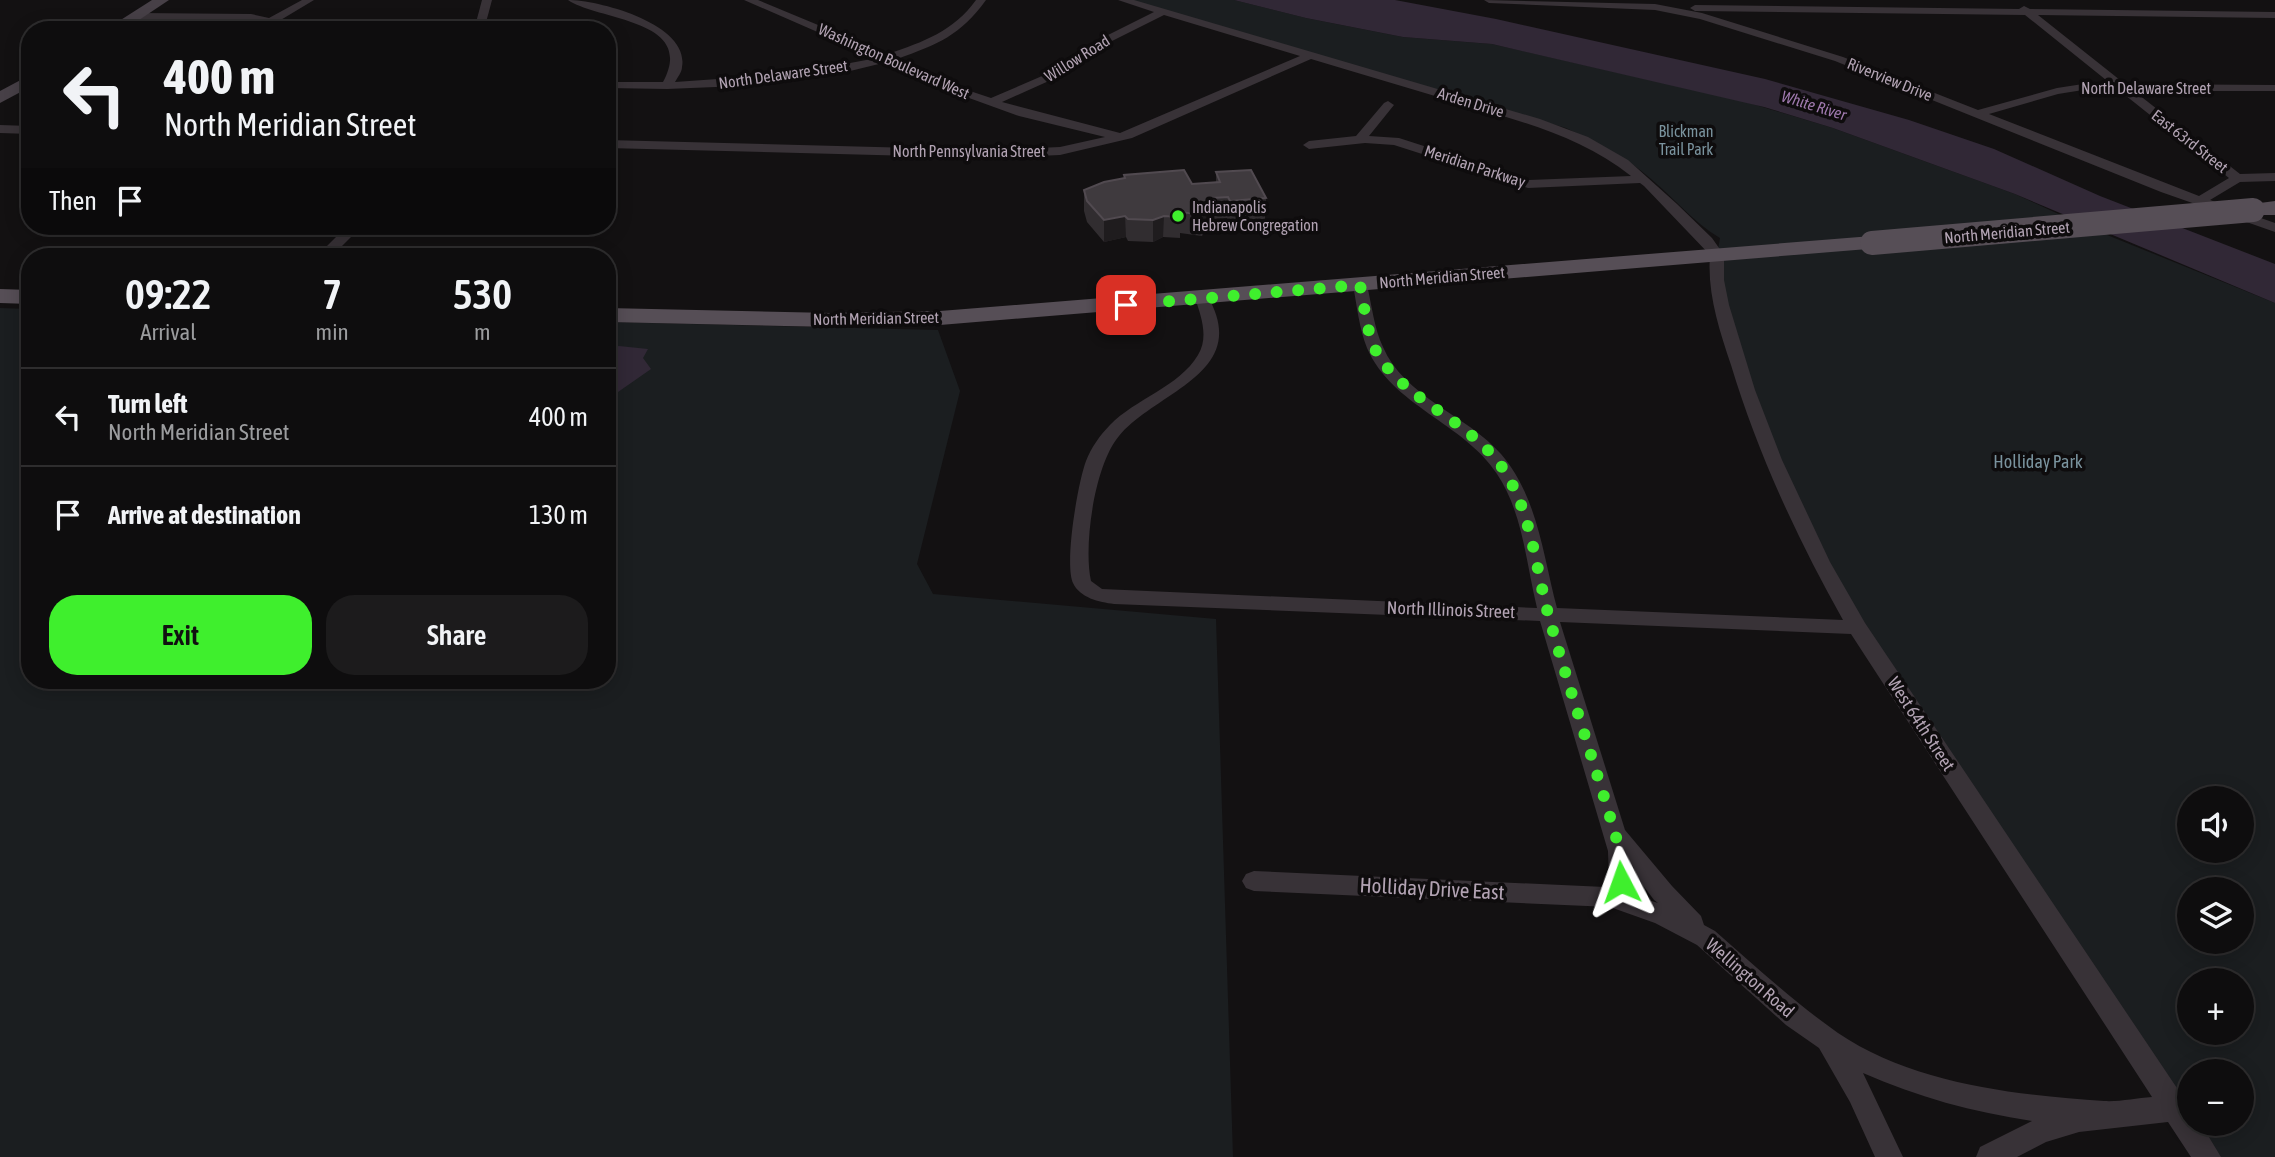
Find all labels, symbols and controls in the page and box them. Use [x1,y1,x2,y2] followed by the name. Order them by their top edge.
[815,20,973,103] street label: Washington Boulevard West
[1041,31,1113,85] street label: Willow Road
[164,48,275,104] text: 400 m
[49,49,140,140] icon: left
[1845,54,1935,104] street label: Riverview Drive
[717,56,849,92] street label: North Delaware Street
[2081,79,2211,97] street label: North Delaware Street
[1436,83,1506,121] street label: Arden Drive
[1779,87,1850,124] water label: White River
[164,106,416,143] text: North Meridian Street
[2148,106,2232,176] street label: East 63rd Street
[1658,122,1714,158] park label: Blickman Trail Park
[1422,141,1528,192] street label: Meridian Parkway
[893,142,1046,161] street label: North Pennsylvania Street
[111,182,149,220] icon: arrive
[49,186,97,216] text: Then
[1192,198,1319,235] place label: Indianapolis Hebrew Congregation
[1170,208,1186,224] marker: Indianapolis Hebrew Congregation
[1943,217,2071,246] street label: North Meridian Street
[1378,262,1506,291] street label: North Meridian Street
[125,270,212,318] text: 09:22
[322,270,342,318] text: 7
[453,270,512,318] text: 530
[1096,275,1156,335] pin
[1107,286,1145,324] icon: arrive
[813,308,940,328] street label: North Meridian Street
[140,319,196,345] text: Arrival
[316,319,349,345] text: min
[474,319,491,345] text: m
[108,389,188,419] text: Turn left
[49,398,87,436] icon: left
[529,402,588,432] text: 400 m
[108,419,289,445] text: North Meridian Street
[1993,451,2083,472] park label: Holliday Park
[49,496,87,534] icon: arrive
[108,500,301,530] text: Arrive at destination
[529,500,588,530] text: 130 m
[49,595,312,675] button: Exit
[326,595,588,675] button: Share
[1386,597,1516,622] street label: North Illinois Street
[1883,673,1959,775] street label: West 64th Street
[2177,786,2254,1136] map controls
[2177,786,2254,863] button: sound
[1584,845,1658,919] position arrow
[1359,872,1505,904] street label: Holliday Drive East
[2177,877,2254,954] button: layers
[1702,934,1799,1022] street label: Wellington Road
[2177,968,2254,1045] button: +
[2177,1059,2254,1136] button: −

